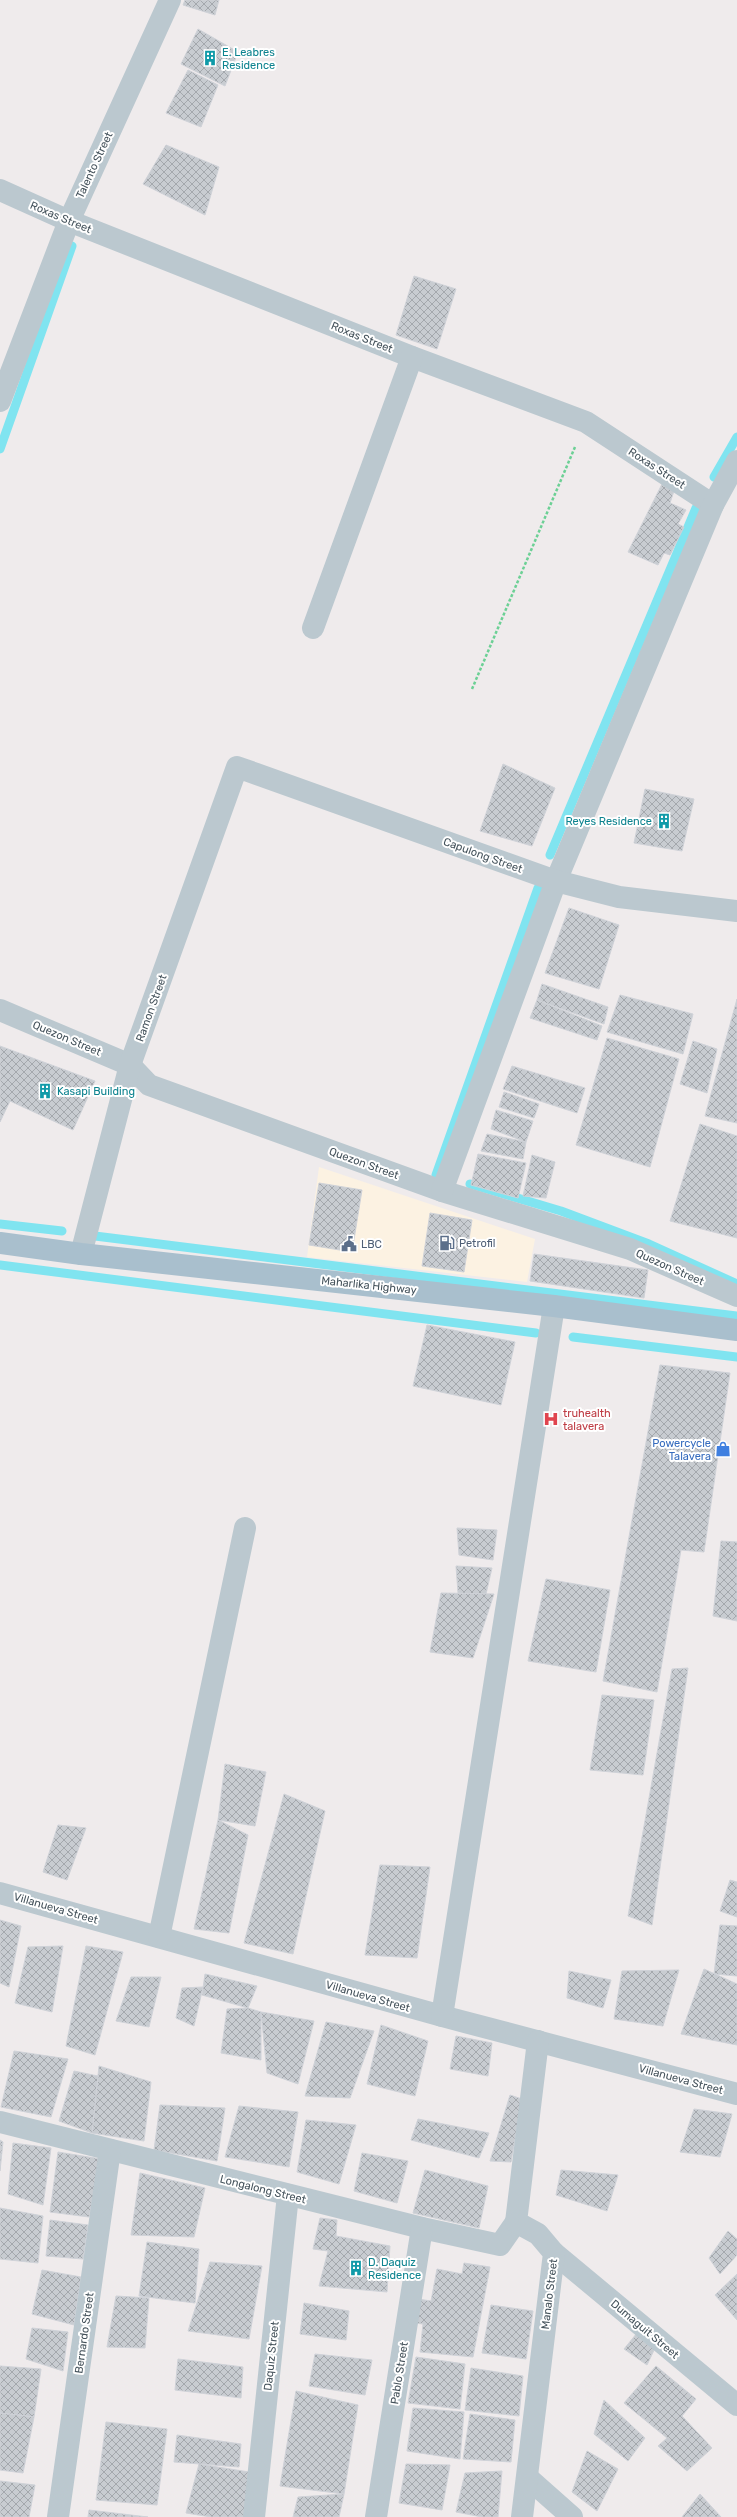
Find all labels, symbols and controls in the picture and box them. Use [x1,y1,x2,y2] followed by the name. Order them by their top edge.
[222,46,275,72] place label: E. Leabres Residence
[201,49,219,67] building icon: E. Leabres Residence
[73,129,116,201] street label: Talento Street
[28,199,94,236] street label: Roxas Street
[329,319,395,356] street label: Roxas Street
[626,445,688,492] street label: Roxas Street
[655,812,673,830] building icon: Reyes Residence
[565,815,652,828] place label: Reyes Residence
[441,835,525,876] street label: Capulong Street
[133,972,170,1044] street label: Ramon Street
[31,1018,104,1059] street label: Quezon Street
[36,1082,54,1100] building icon: Kasapi Building
[57,1085,135,1098] place label: Kasapi Building
[327,1145,401,1182] street label: Quezon Street
[438,1234,456,1252] fuel station icon: Petrofil
[340,1235,358,1253] public building icon: LBC
[459,1237,495,1250] place label: Petrofil
[361,1238,382,1251] place label: LBC
[634,1247,707,1289] street label: Quezon Street
[321,1274,417,1297] street label: Maharlika Highway
[563,1407,611,1433] place label: truhealth talavera
[542,1410,560,1428] hospital icon: truhealth talavera
[652,1437,711,1463] place label: Powercycle Talavera
[714,1440,732,1458] shop icon: Powercycle Talavera
[12,1890,100,1927] street label: Villanueva Street
[324,1978,412,2015] street label: Villanueva Street
[637,2062,725,2097] street label: Villanueva Street
[218,2172,308,2207] street label: Longalong Street
[368,2256,421,2282] place label: D. Daquiz Residence
[539,2257,560,2330] street label: Manalo Street
[347,2259,365,2277] building icon: D. Daquiz Residence
[72,2291,97,2375] street label: Bernardo Street
[608,2297,682,2362] street label: Dumaguit Street
[261,2320,282,2391] street label: Daquiz Street
[388,2340,411,2405] street label: Pablo Street

